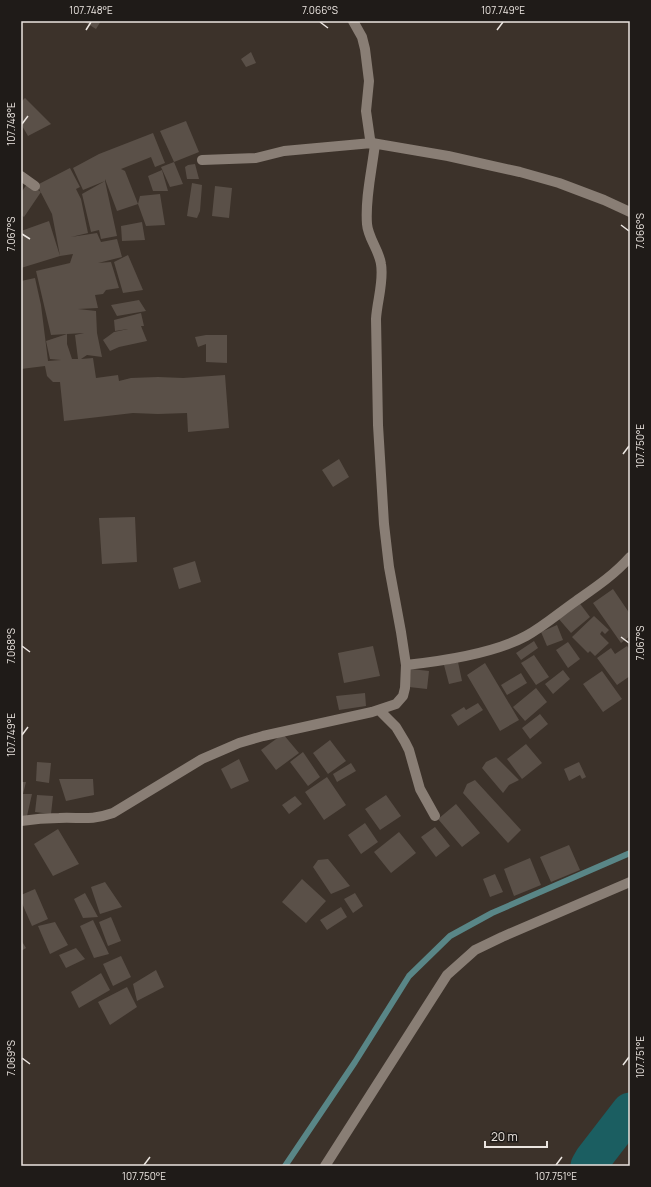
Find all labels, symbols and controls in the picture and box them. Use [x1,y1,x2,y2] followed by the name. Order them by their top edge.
[69,3,113,17] text: 107.748°E
[302,3,338,17] text: 7.066°S
[481,3,525,17] text: 107.749°E
[4,102,18,146] text: 107.748°E
[633,213,647,249] text: 7.066°S
[4,217,18,251] text: 7.067°S
[633,424,647,468] text: 107.750°E
[633,626,647,660] text: 7.067°S
[4,628,18,664] text: 7.068°S
[4,713,18,757] text: 107.749°E
[633,1036,647,1078] text: 107.751°E
[4,1040,18,1076] text: 7.069°S
[485,1123,547,1149] scale bar
[491,1128,518,1145] text: 20 m
[122,1169,166,1183] text: 107.750°E
[535,1169,577,1183] text: 107.751°E

